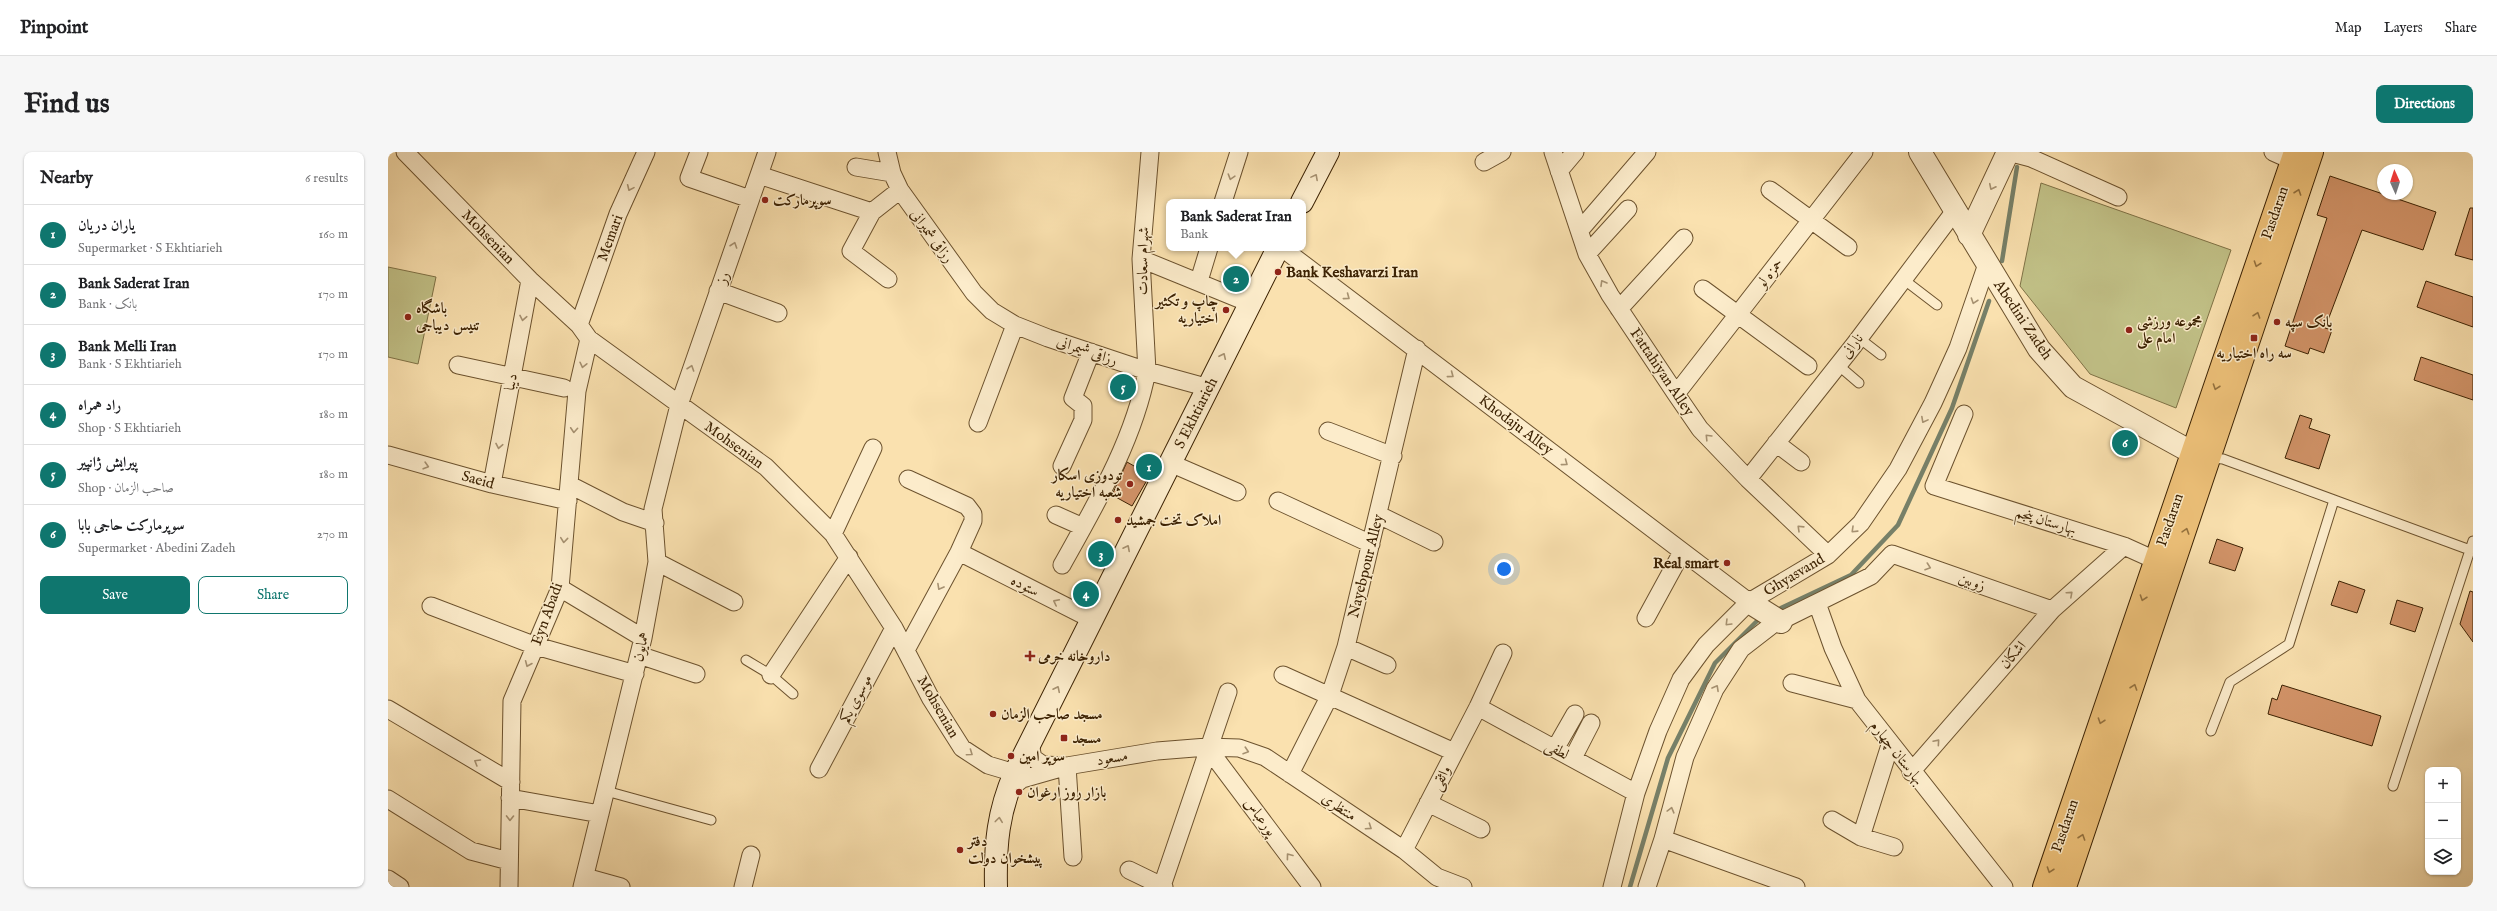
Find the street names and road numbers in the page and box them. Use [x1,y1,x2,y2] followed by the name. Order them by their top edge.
[2257,184,2293,242] street label: Pasdaran
[906,205,958,267] street label: رزاقی شمیرانی
[457,206,519,268] street label: Mohsenian
[593,212,627,264] street label: Memari
[1133,227,1156,296] street label: شهرام سعادت
[1751,254,1788,293] street label: حمزه لو
[711,269,734,289] street label: رز
[1989,276,2057,364] street label: Abedini Zadeh
[1626,324,1699,420] street label: Fattahiyan Alley
[1836,330,1868,362] street label: نارانی
[1054,332,1120,370] street label: رزاقی شیمرانی
[500,372,522,392] street label: دیبا
[1170,374,1222,452] street label: S Ekhtiarieh
[1475,391,1558,460] street label: Khodaju Alley
[701,417,767,473] street label: Mohsenian
[460,467,497,494] street label: Saeid
[2152,491,2188,549] street label: Pasdaran
[2012,503,2079,543] street label: بهارستان پنجم
[1344,512,1388,620] street label: Nayebpour Alley
[1760,549,1829,601] street label: Ghyasvand
[1956,569,1988,595] street label: زوبین
[1007,571,1043,601] street label: ستوده
[527,580,567,648] street label: Eyn Abadi
[629,630,653,664] street label: همایون
[1996,637,2030,673] street label: اشکان
[835,671,880,729] street label: موسوی یکم
[913,673,963,741] street label: Mohsenian
[1864,717,1928,791] street label: بهارستان چهارم
[1541,736,1572,765] street label: لطفی
[1095,746,1129,770] street label: مسعود
[1427,762,1456,794] street label: واثقی
[1318,788,1360,826] street label: منتظری
[1239,794,1281,841] street label: پورعباس
[2047,797,2083,855] street label: Pasdaran

